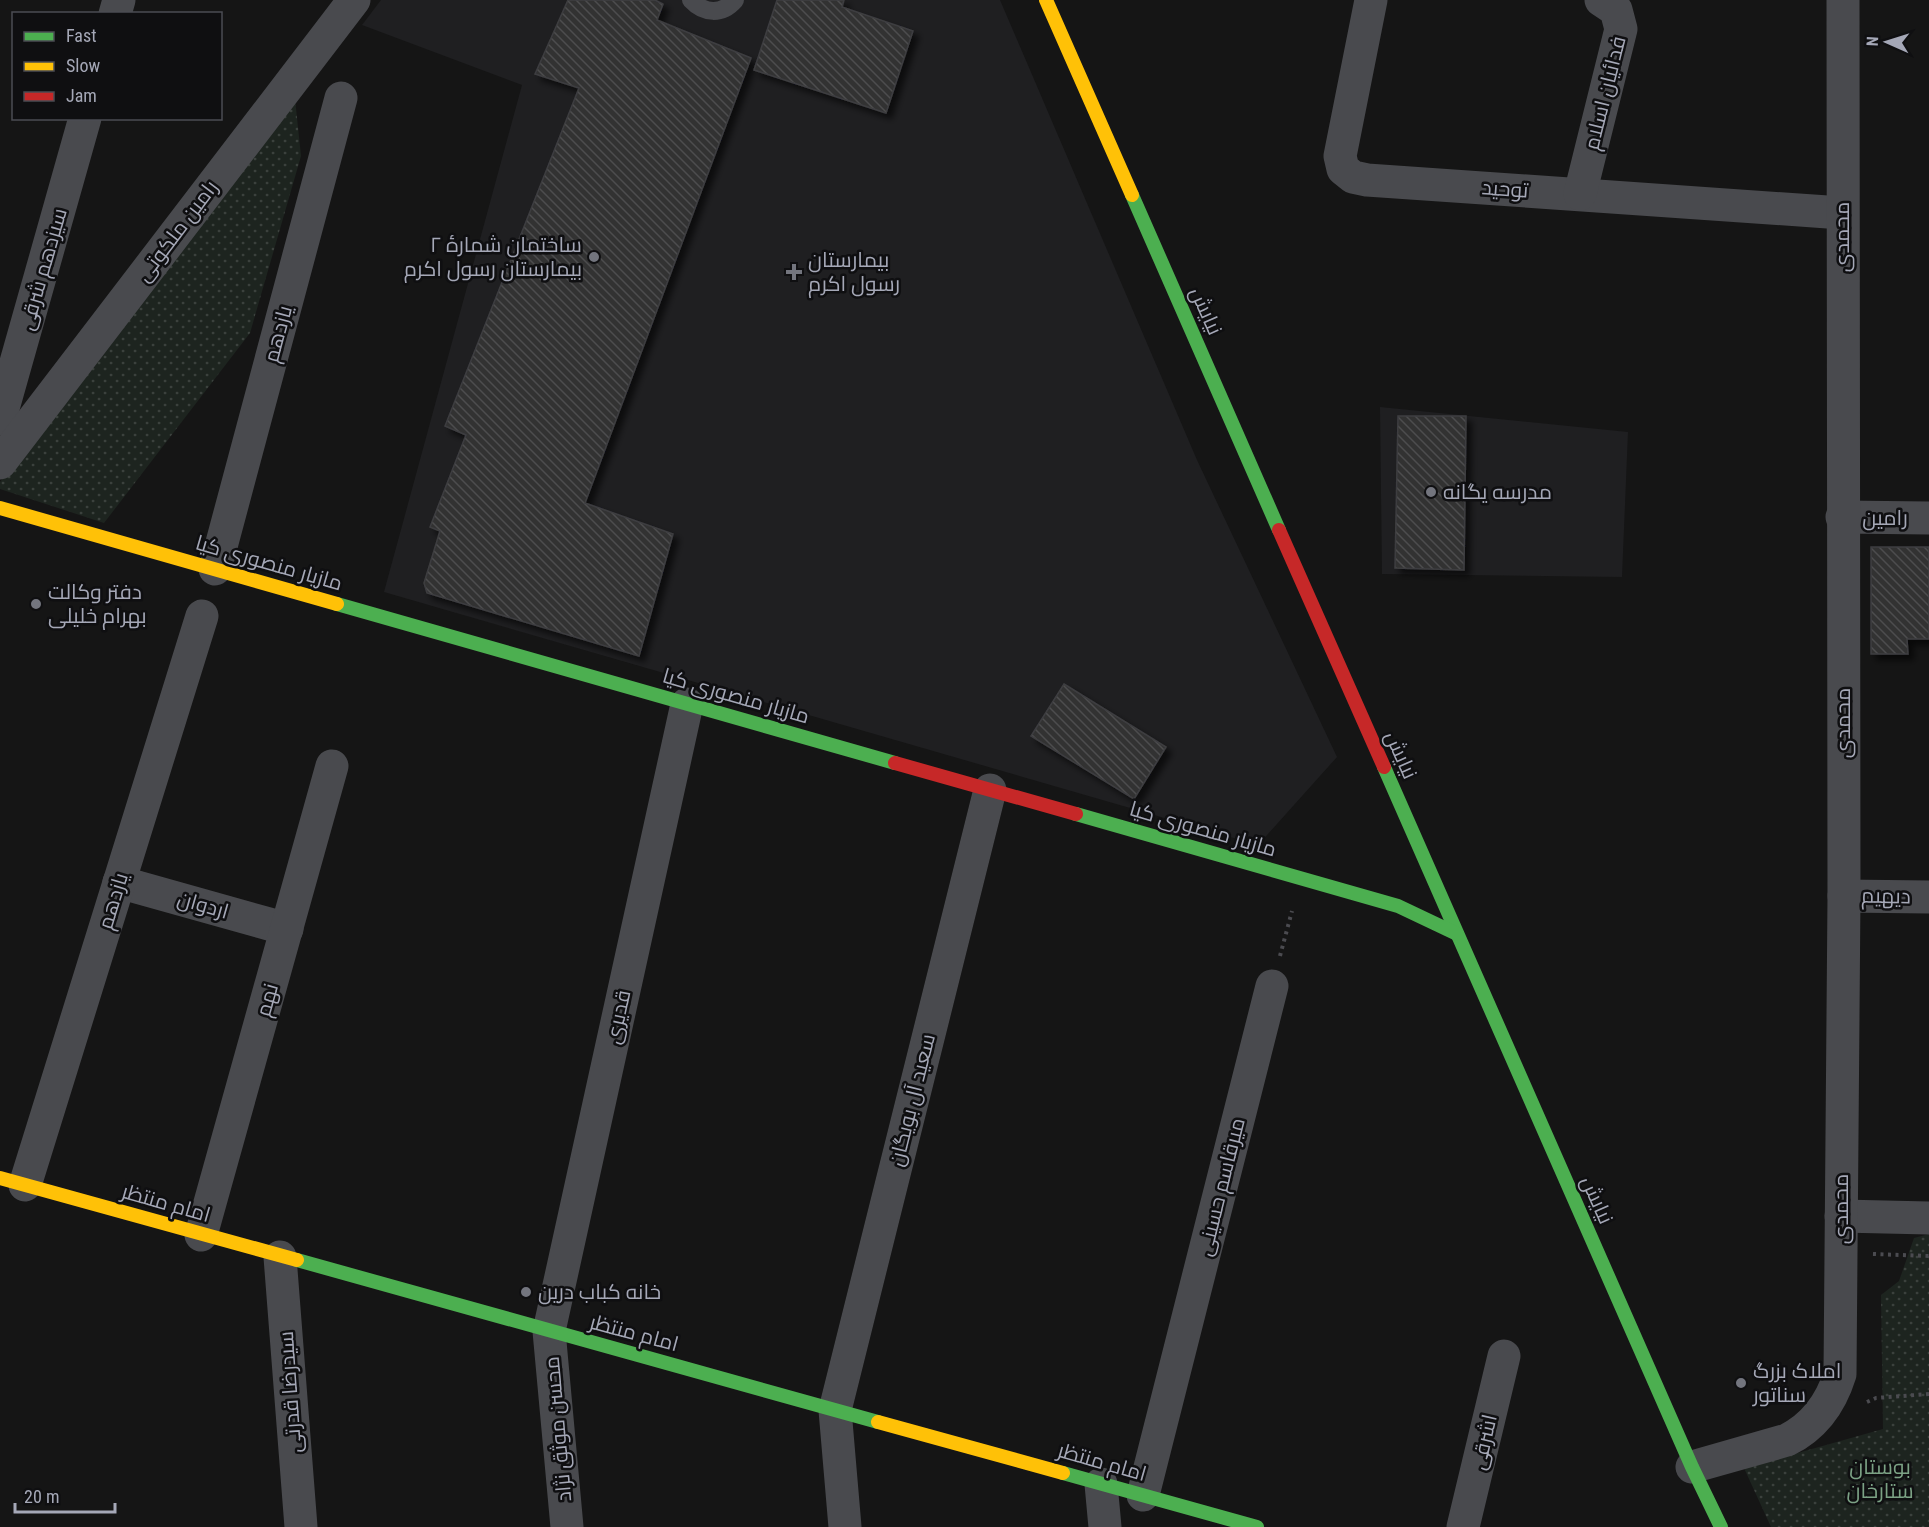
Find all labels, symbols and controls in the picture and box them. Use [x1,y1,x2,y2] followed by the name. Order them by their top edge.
[12,12,222,120] legend
[1857,12,1917,72] north arrow
[66,25,97,46] text: Fast
[1579,33,1633,153] street label: فدائیان اسلام
[1863,36,1882,47] text: N
[66,55,101,76] text: Slow
[66,85,97,106] text: Jam
[1481,175,1530,203] street label: توحید
[131,176,224,287] street label: رامین ملکوتی
[1830,202,1855,272] street label: محمدی
[14,205,74,333] street label: سیزدهم شرقی
[404,233,582,283] place label: ساختمان شمارهٔ ۲ بیمارستان رسول اکرم
[808,248,900,298] place label: بیمارستان رسول اکرم
[587,250,601,264] marker: ساختمان شمارهٔ ۲ بیمارستان رسول اکرم
[785,263,803,281] marker: بیمارستان رسول اکرم
[1184,283,1227,339] street label: نیایش
[259,302,299,366] street label: یازدهم
[1443,480,1552,504] place label: مدرسه یگانه
[1424,485,1438,499] marker: مدرسه یگانه
[1862,506,1908,531] street label: رامین
[193,531,345,596] street label: مازیار منصوری کیا
[48,580,147,630] place label: دفتر وکالت بهرام خلیلی
[29,597,43,611] marker: دفتر وکالت بهرام خلیلی
[660,664,812,729] street label: مازیار منصوری کیا
[1831,688,1856,758] street label: محمدی
[1379,727,1422,783] street label: نیایش
[1127,797,1279,862] street label: مازیار منصوری کیا
[93,869,135,933] street label: یازدهم
[1861,884,1911,910] street label: دیهیم
[174,886,231,925] street label: اردوان
[251,981,285,1020] street label: نهم
[601,988,636,1046] street label: قدیری
[884,1031,941,1169] street label: سعید آل بویگان
[1192,1115,1252,1259] street label: میرقاسم حسینی
[1575,1172,1618,1228] street label: نیایش
[1829,1174,1854,1244] street label: محمدی
[117,1179,213,1229] street label: امام منتظر
[538,1280,661,1305] place label: خانه کباب درین
[519,1285,533,1299] marker: خانه کباب درین
[585,1309,681,1358] street label: امام منتظر
[274,1330,307,1454] street label: سیدرضا قدرتی
[540,1355,577,1503] street label: محسن موثق نژاد
[1752,1359,1841,1407] place label: املاک بزرگ سناتور
[1734,1376,1748,1390] marker: املاک بزرگ سناتور
[1466,1412,1503,1472] street label: اشرقی
[1053,1438,1149,1488] street label: امام منتظر
[1846,1455,1914,1504] park label: بوستان ستارخان
[15,1476,116,1514] scale bar
[24,1486,59,1507] text: 20 m

